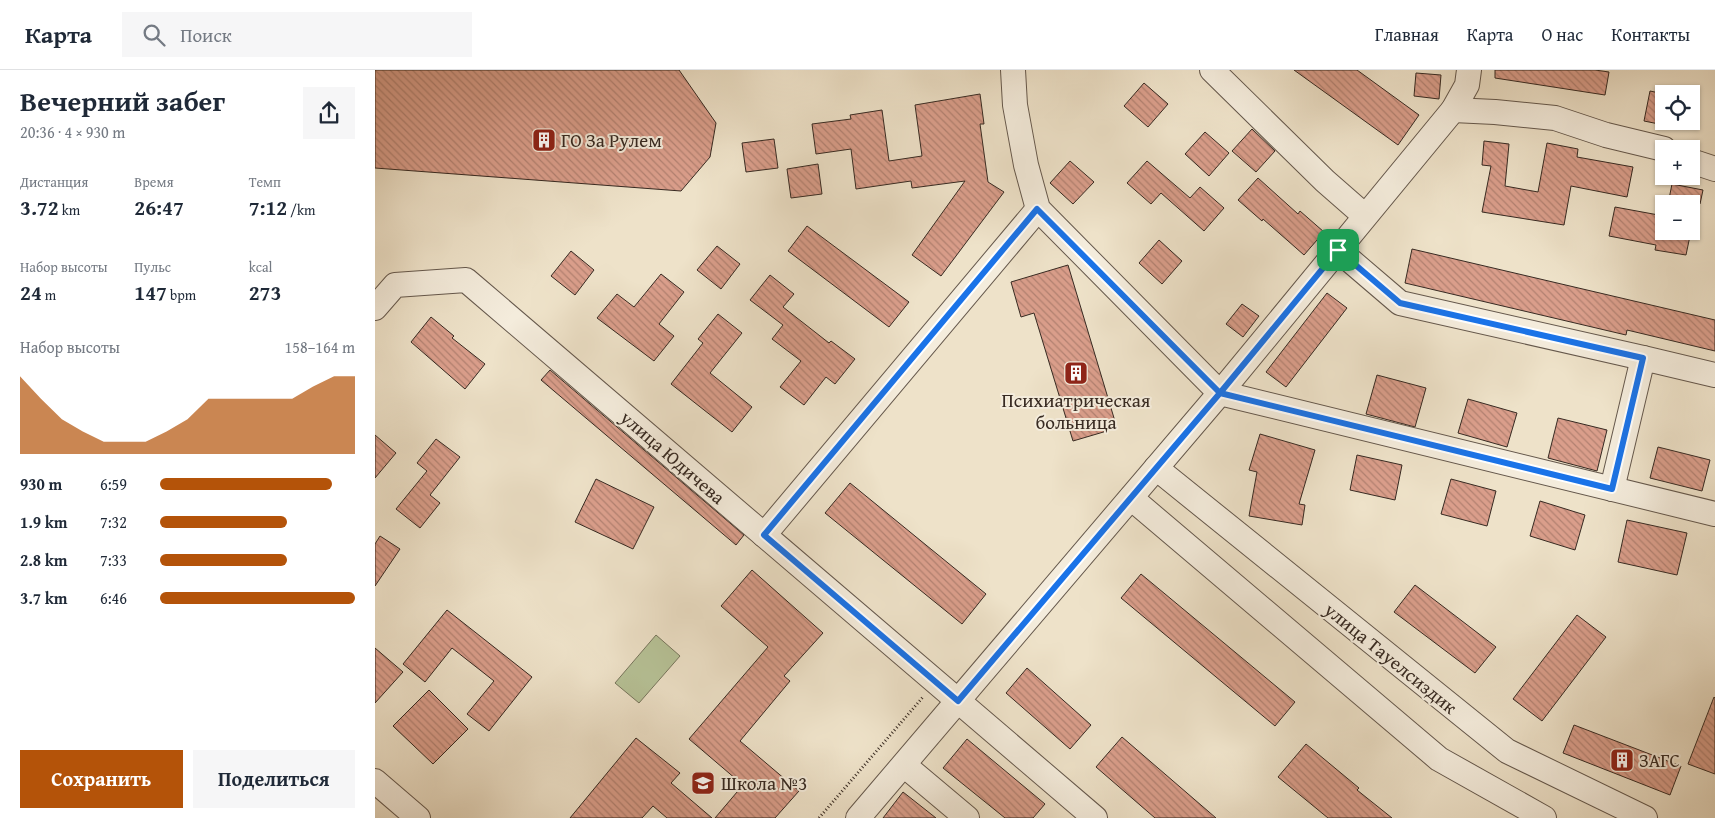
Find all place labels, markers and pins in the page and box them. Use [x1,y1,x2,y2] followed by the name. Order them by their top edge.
[561,126,662,154] place label: ГО За Рулем
[531,127,557,153] building icon: ГО За Рулем
[1317,229,1359,271] pin
[1063,360,1089,386] building icon: Психиатрическая больница
[1002,386,1151,436] place label: Психиатрическая больница
[1639,746,1680,774] place label: ЗАГС
[1609,747,1635,773] building icon: ЗАГС
[721,769,807,797] place label: Школа №3
[690,770,716,796] school or university icon: Школа №3

